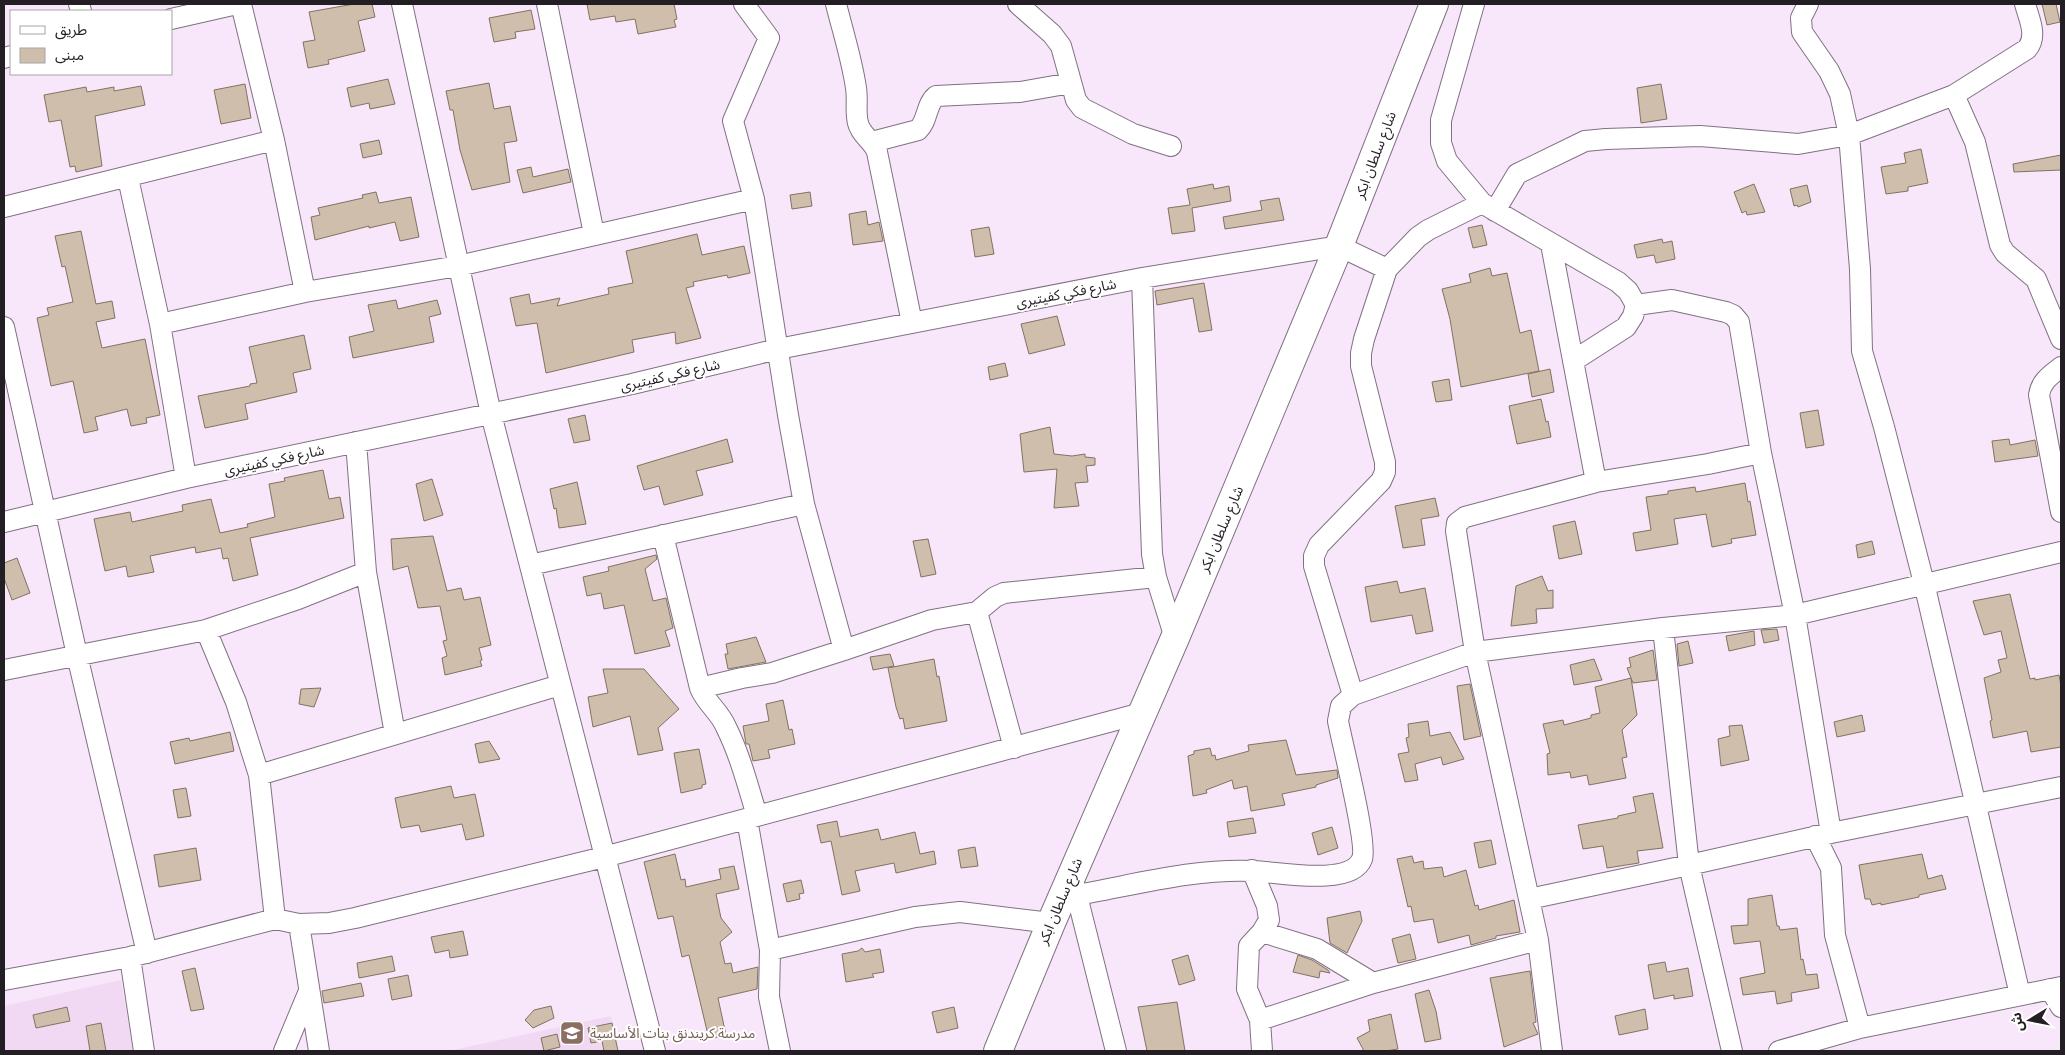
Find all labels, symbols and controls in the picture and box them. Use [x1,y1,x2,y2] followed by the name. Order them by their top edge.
[10,10,172,75] legend
[55,19,87,40] text: طريق
[55,44,84,65] text: مبنى
[1350,109,1402,203] street label: شارع سلطان ابكر
[1014,274,1118,314] street label: شارع فكي كفيتيرى
[618,355,722,397] street label: شارع فكي كفيتيرى
[222,441,326,482] street label: شارع فكي كفيتيرى
[1194,483,1249,577] street label: شارع سلطان ابكر
[1033,855,1088,949] street label: شارع سلطان ابكر
[2005,995,2055,1045] north arrow
[2007,1011,2028,1033] text: ش
[559,1020,585,1046] school or university icon: مدرسة كريندنق بنات الأساسية
[590,1024,755,1043] place label: مدرسة كريندنق بنات الأساسية

